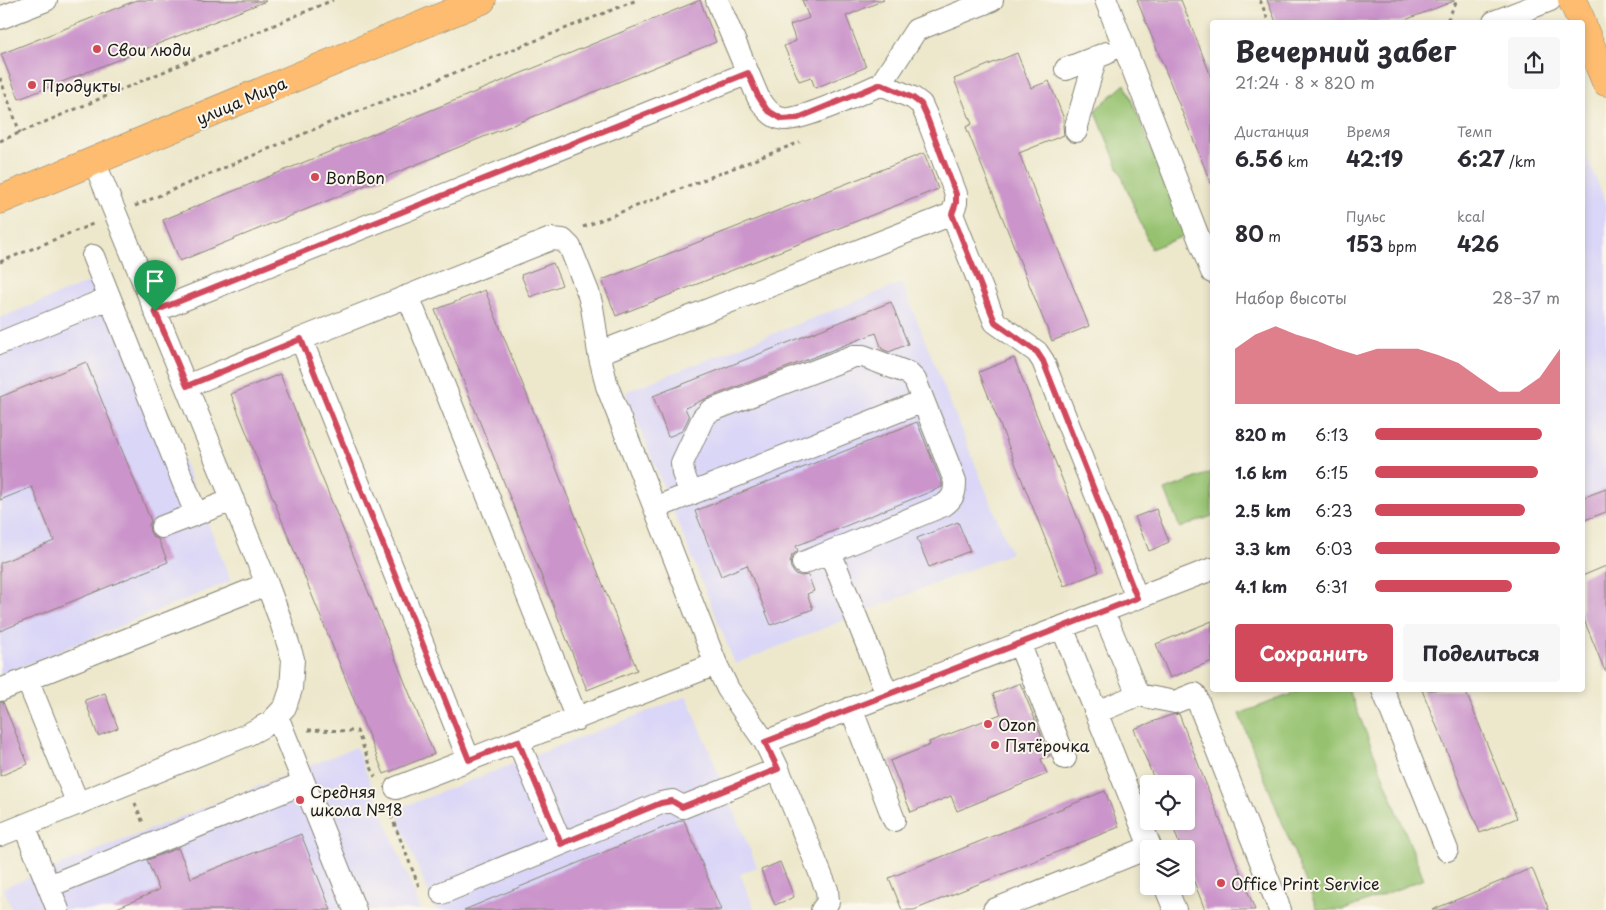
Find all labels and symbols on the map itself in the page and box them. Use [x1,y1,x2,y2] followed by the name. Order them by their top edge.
[107,37,191,61] place label: Свои люди
[91,43,103,55] marker: Свои люди
[192,70,290,130] street label: улица Мира
[42,73,121,97] place label: Продукты
[26,79,38,91] marker: Продукты
[325,165,385,189] place label: BonBon
[309,171,321,183] marker: BonBon
[134,260,176,311] pin
[998,712,1036,736] place label: Ozon
[982,718,994,730] marker: Ozon
[1005,733,1090,757] place label: Пятёрочка
[989,739,1001,751] marker: Пятёрочка
[310,779,403,821] place label: Средняя школа №18
[294,794,306,806] marker: Средняя школа №18
[1231,871,1380,895] place label: Office Print Service
[1215,877,1227,889] marker: Office Print Service

